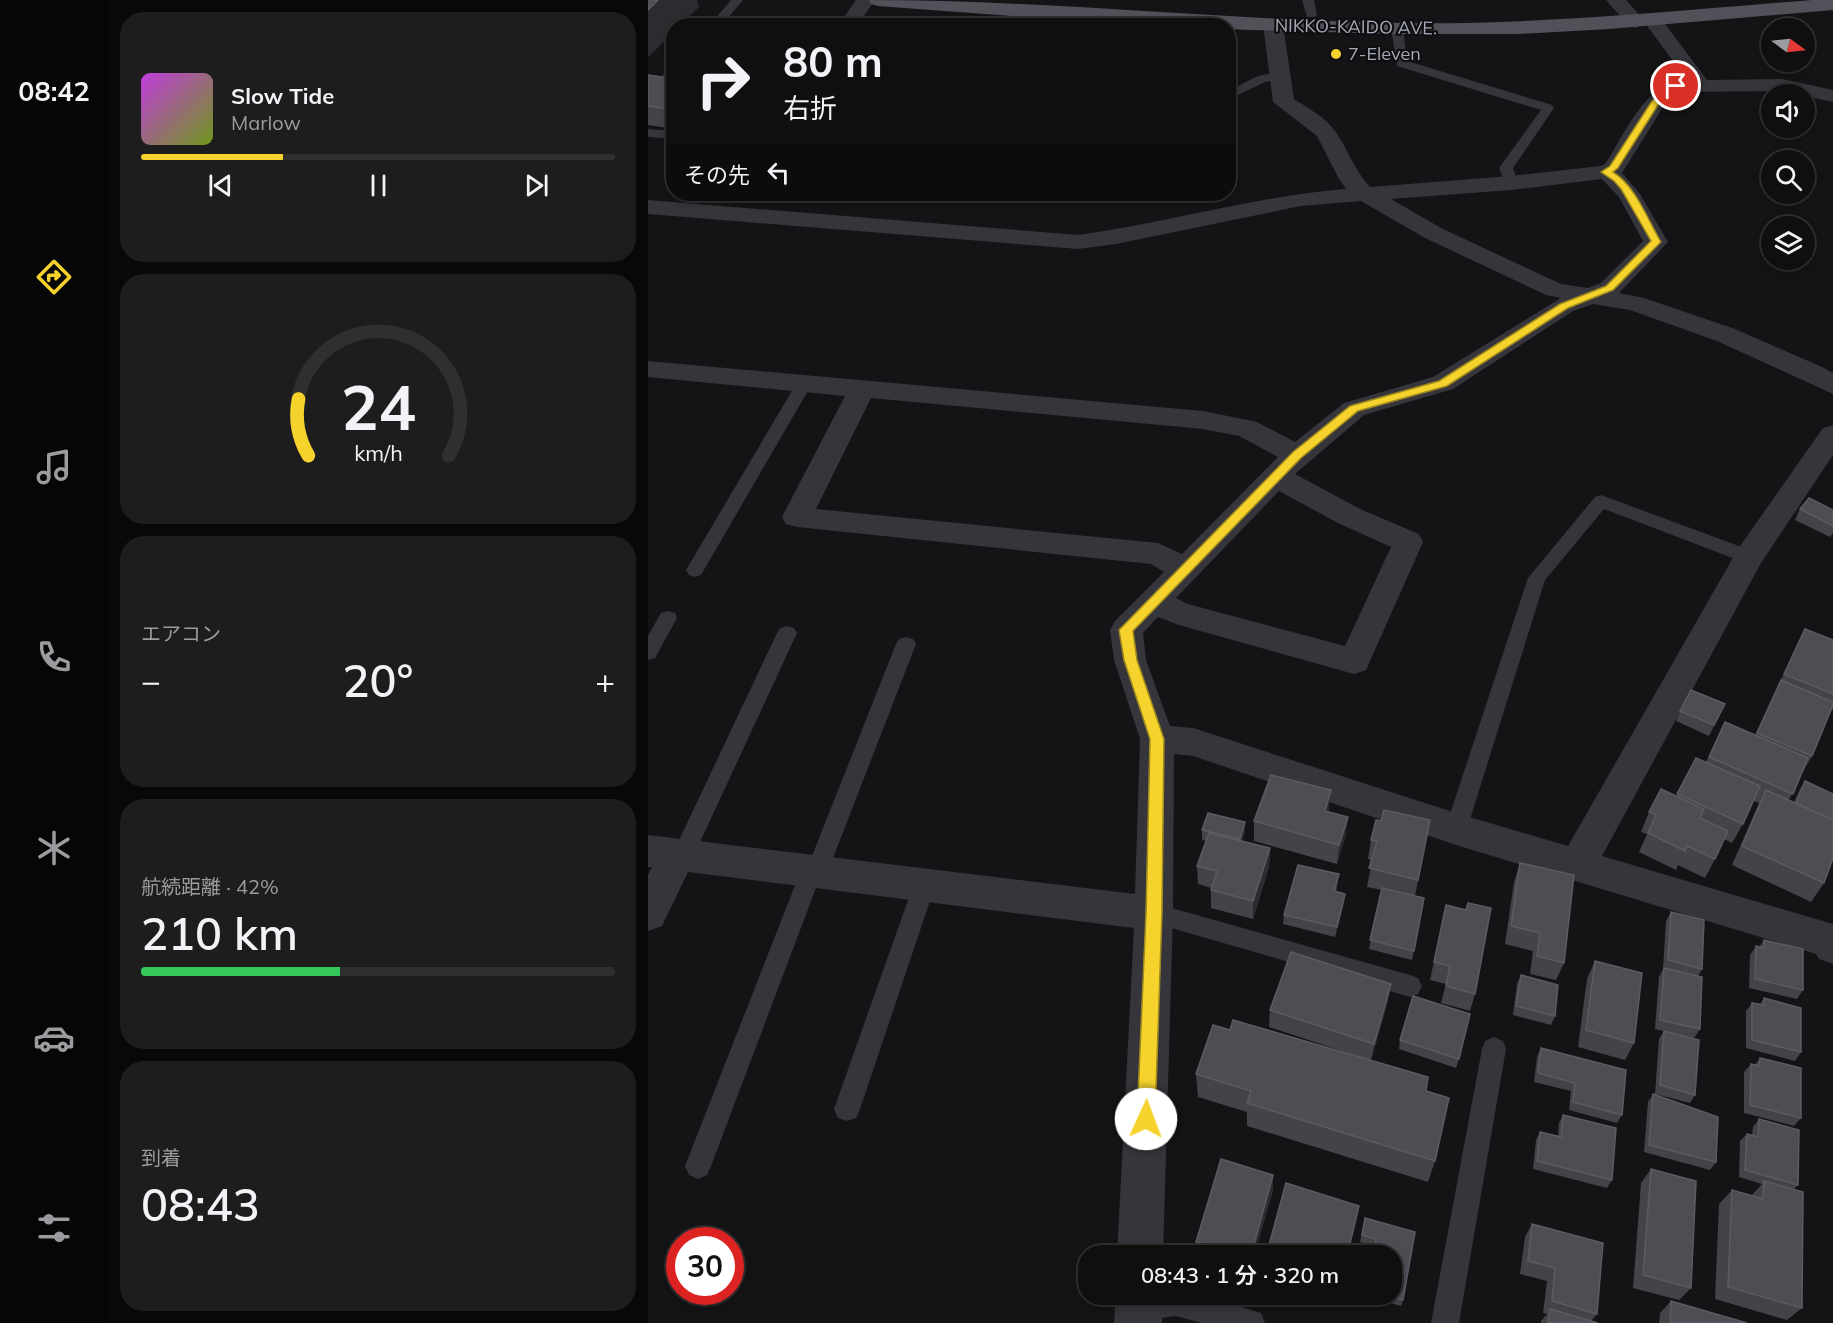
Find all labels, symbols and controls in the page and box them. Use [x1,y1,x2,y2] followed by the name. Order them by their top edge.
[1275,14,1437,39] street label: NIKKO-KAIDO AVE.
[1761,18,1815,72] north arrow
[1761,18,1815,270] map controls
[783,35,883,88] text: 80 m
[684,42,762,120] icon: right
[1348,42,1421,65] place label: 7-Eleven
[1329,47,1343,61] marker: 7-Eleven
[1650,60,1701,111] pin
[1659,69,1692,102] icon: arrive
[18,74,90,108] text: 08:42
[231,82,334,110] text: Slow Tide
[1761,84,1815,138] button: sound
[783,91,837,125] text: 右折
[231,110,301,135] text: Marlow
[1761,150,1815,204] button: search
[762,156,795,189] icon: left
[684,161,750,189] text: その先
[204,169,237,202] icon: previous
[362,169,395,202] icon: pause
[520,169,553,202] icon: next
[1761,216,1815,270] button: layers
[33,256,75,298] icon: directions
[341,367,415,446] text: 24
[354,440,402,467] text: km/h
[33,446,75,488] icon: music
[141,621,221,646] text: エアコン
[33,636,75,678] icon: phone
[343,652,413,708] text: 20°
[141,660,161,701] text: −
[595,660,615,701] text: +
[33,827,75,869] icon: climate
[141,874,279,899] text: 航続距離 · 42%
[141,905,298,961] text: 210 km
[33,1017,75,1059] icon: car
[1114,1087,1178,1151] position arrow
[141,1145,181,1170] text: 到着
[141,1176,260,1232] text: 08:43
[33,1207,75,1249] icon: filters
[666,1227,744,1305] speed limit sign: 30
[1141,1261,1339,1289] text: 08:43 · 1 分 · 320 m

